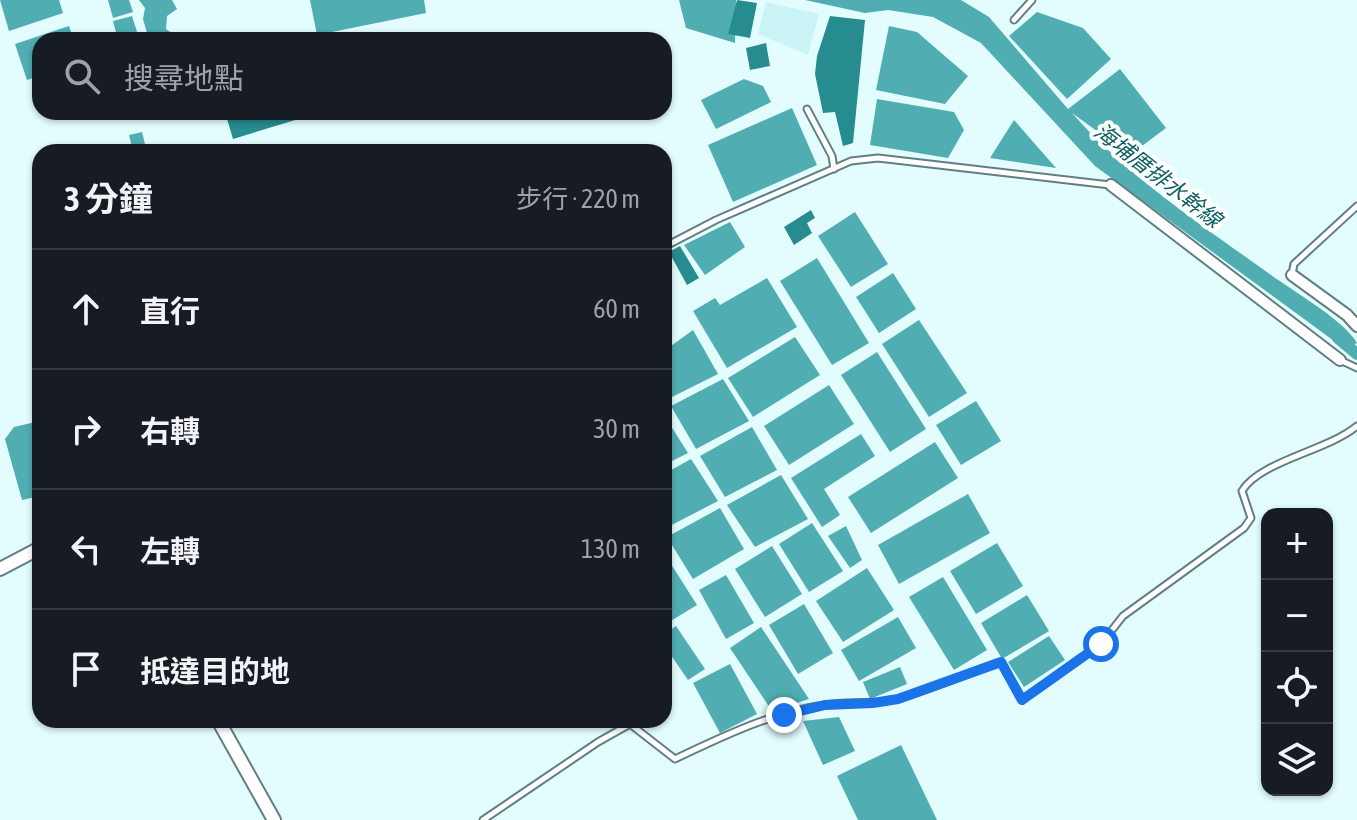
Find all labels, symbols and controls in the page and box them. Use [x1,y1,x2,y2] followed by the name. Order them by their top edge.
[32,32,672,120] search box
[60,54,104,98] icon: search
[124,61,244,95] text: 搜尋地點
[1089,117,1229,234] water label: 海埔厝排水幹線
[64,179,153,218] text: 3 分鐘
[516,184,640,214] text: 步行 · 220 m
[64,287,108,331] icon: ahead
[140,294,200,328] text: 直行
[593,294,640,324] text: 60 m
[64,407,108,451] icon: right
[140,414,200,448] text: 右轉
[593,414,640,444] text: 30 m
[1261,508,1333,796] map controls
[1261,508,1333,580] button: +
[64,527,108,571] icon: left
[140,534,200,568] text: 左轉
[581,534,640,564] text: 130 m
[1261,580,1333,652] button: −
[1083,626,1119,662] route start
[64,647,108,691] icon: arrive
[1261,652,1333,724] button: locate
[140,654,290,688] text: 抵達目的地
[766,697,802,733] route end
[1261,724,1333,796] button: layers

